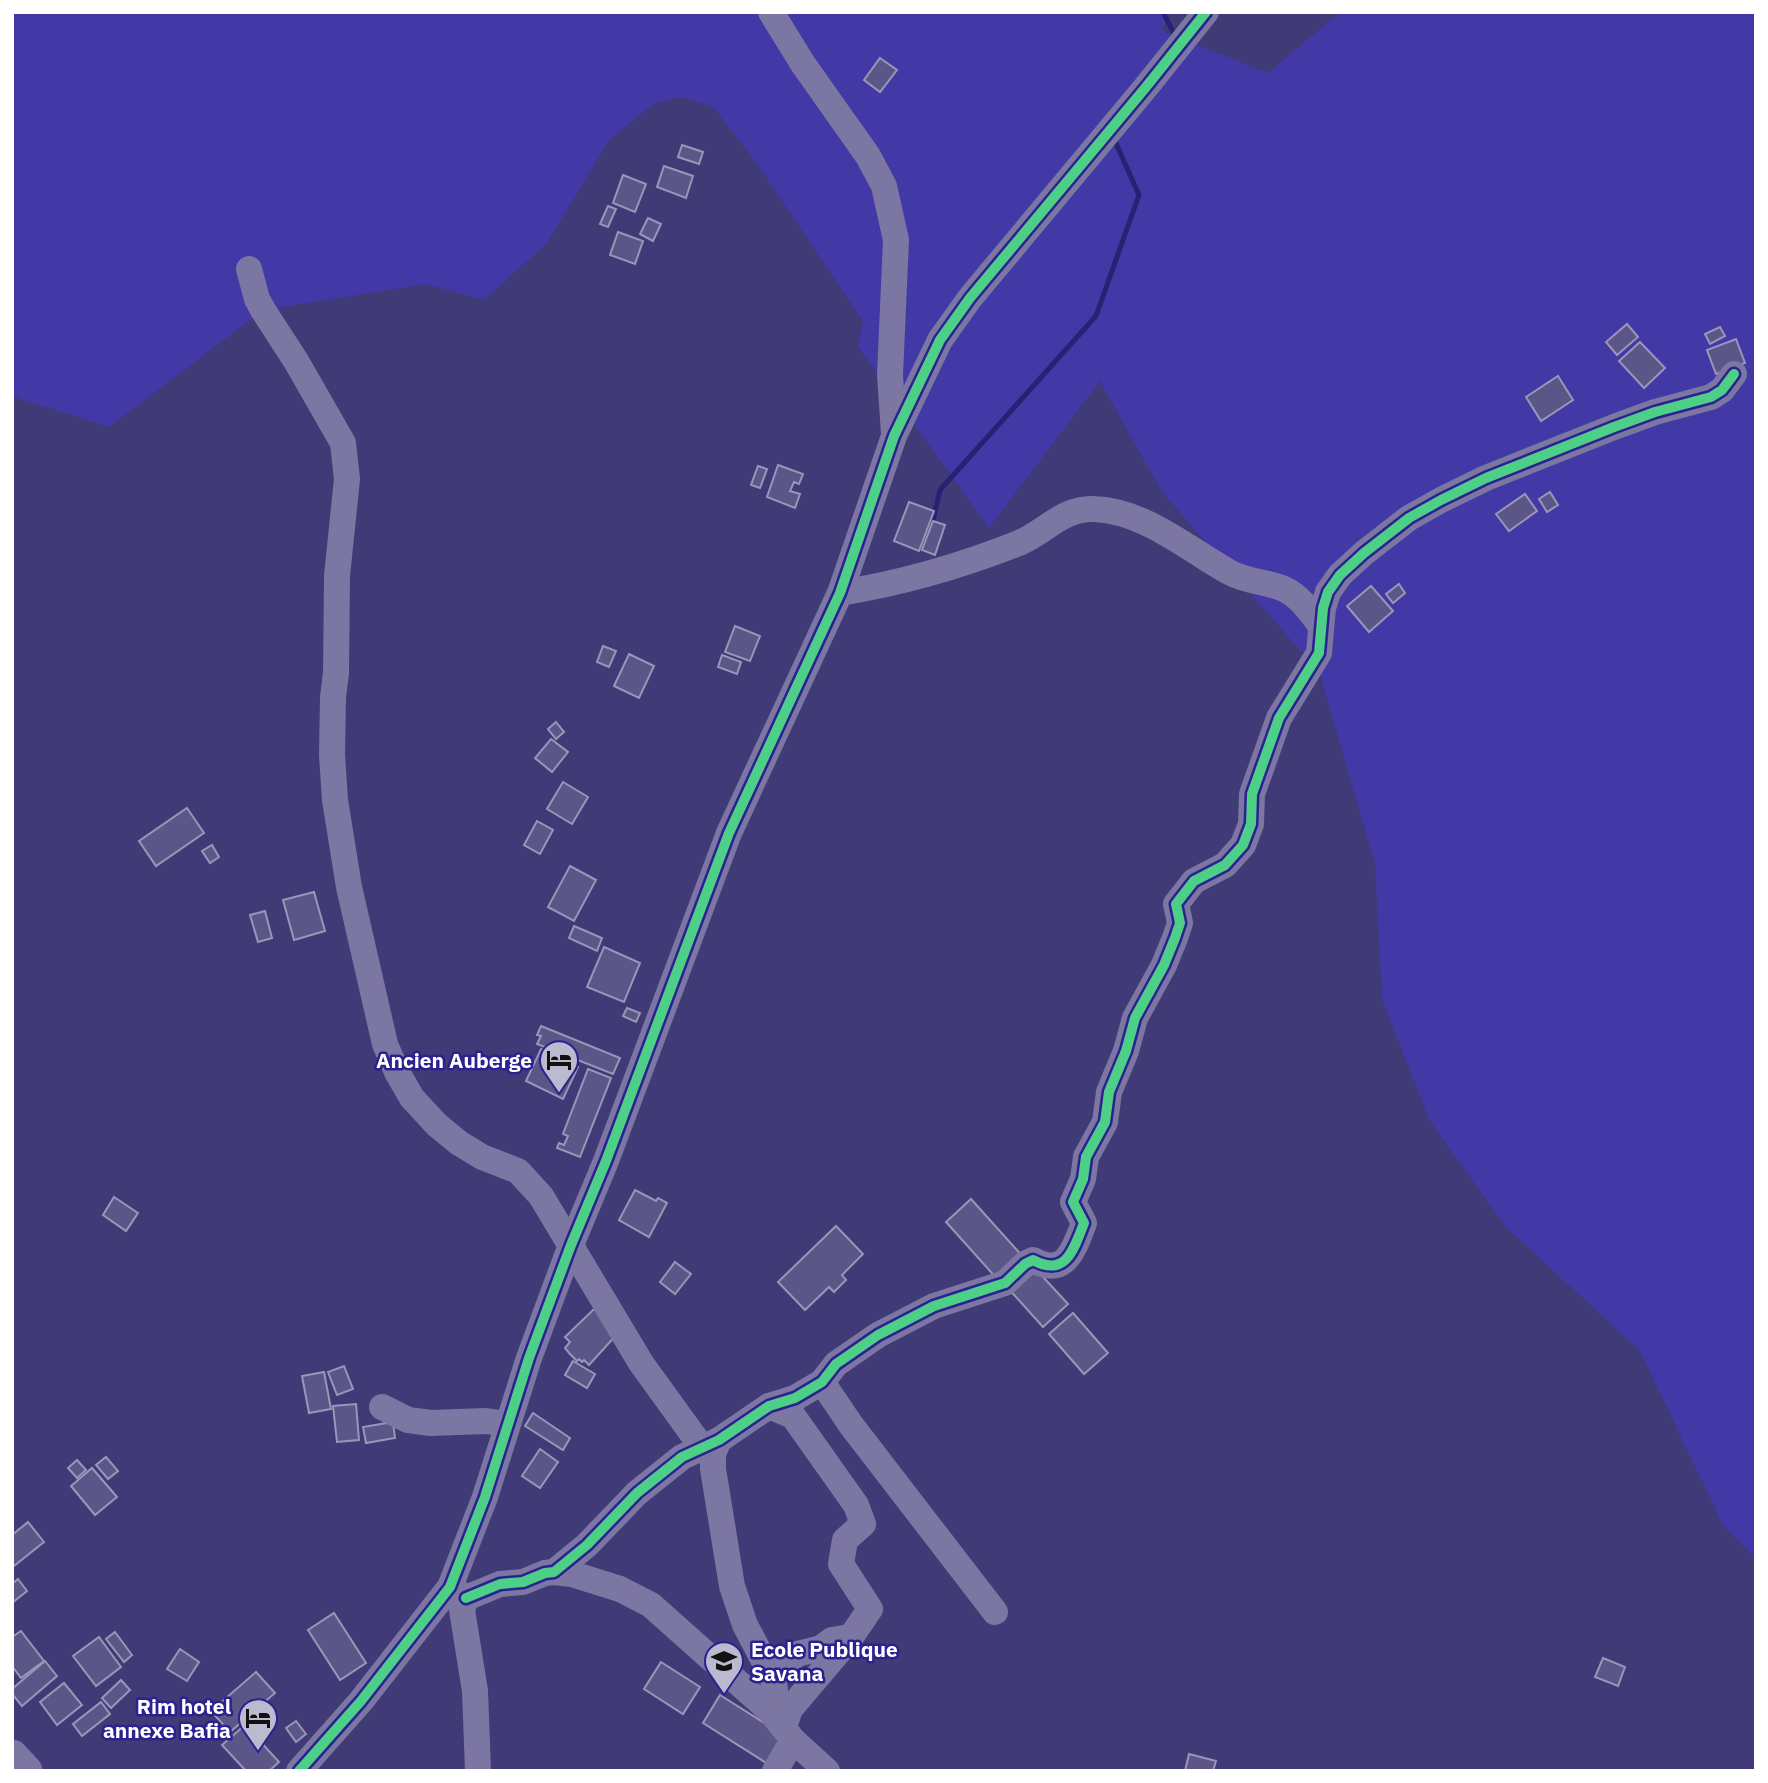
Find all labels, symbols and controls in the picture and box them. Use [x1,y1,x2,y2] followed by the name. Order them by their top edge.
[538,1039,580,1094] hotel icon: Ancien Auberge
[376,1046,532,1074] place label: Ancien Auberge
[751,1635,898,1687] place label: Ecole Publique Savana
[703,1640,745,1695] school or university icon: Ecole Publique Savana
[103,1692,231,1744] place label: Rim hotel annexe Bafia
[237,1697,279,1752] hotel icon: Rim hotel annexe Bafia

